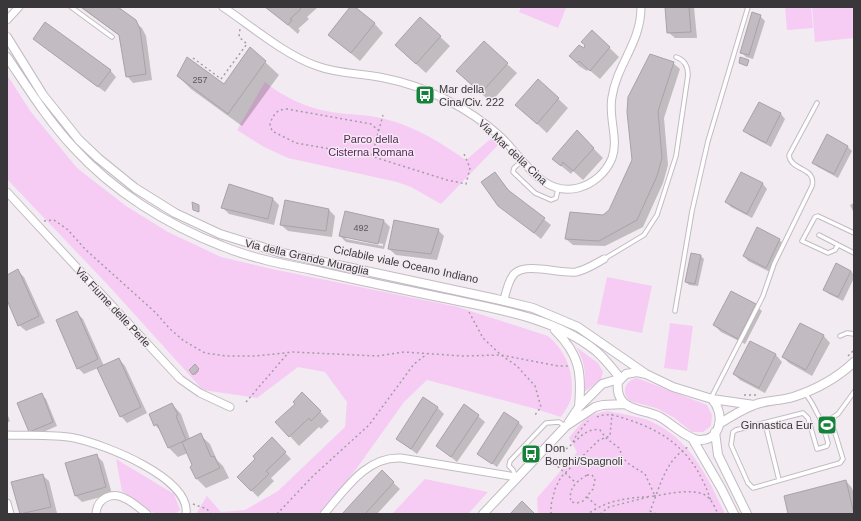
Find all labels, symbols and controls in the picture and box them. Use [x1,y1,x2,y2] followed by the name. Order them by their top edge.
[192,75,208,85] house number: 257
[439,83,504,108] place label: Mar della Cina/Civ. 222
[414,84,436,106] bus stop icon: Mar della Cina/Civ. 222
[476,117,551,188] street label: Via Mar della Cina
[328,133,415,158] park label: Parco della Cisterna Romana
[353,223,369,233] house number: 492
[244,237,371,277] street label: Via della Grande Muraglia
[332,243,480,285] street label: Ciclabile viale Oceano Indiano
[73,265,153,349] street label: Via Fiume delle Perle
[816,414,838,436] sports icon: Ginnastica Eur
[741,419,813,431] place label: Ginnastica Eur
[545,442,623,467] place label: Don Borghi/Spagnoli
[520,443,542,465] bus stop icon: Don Borghi/Spagnoli

